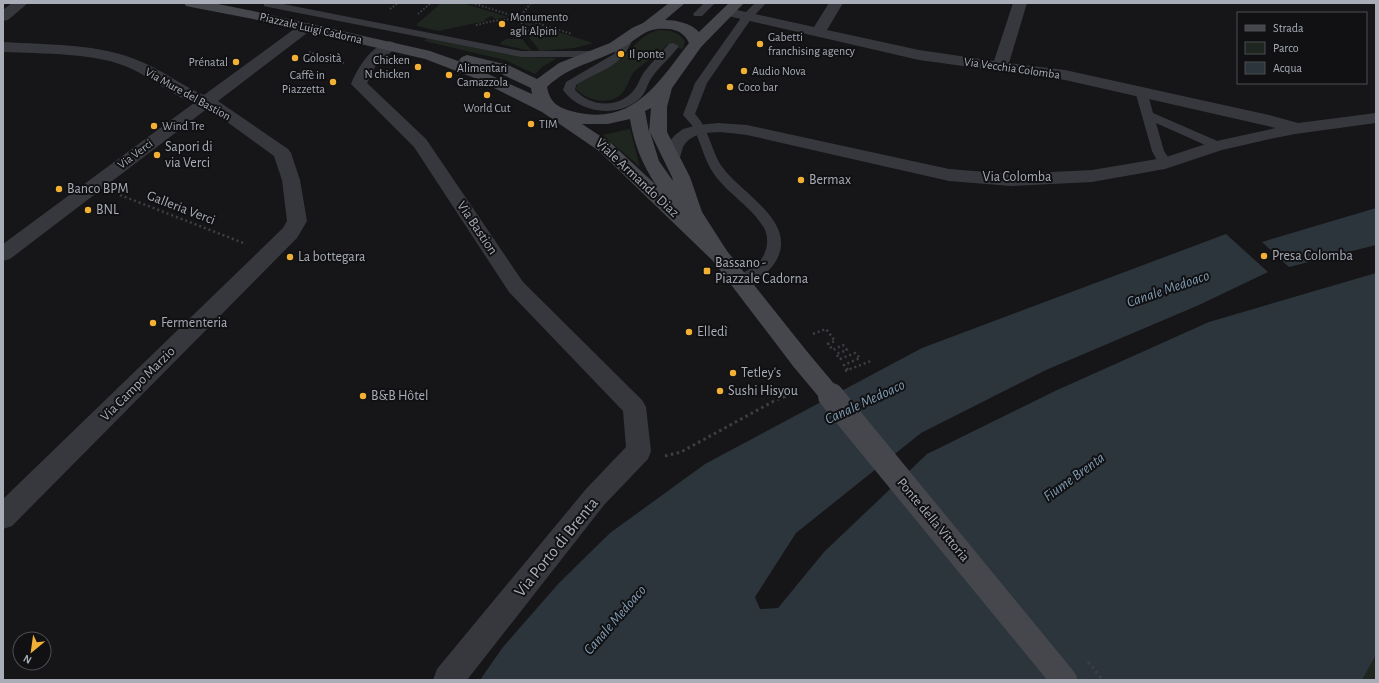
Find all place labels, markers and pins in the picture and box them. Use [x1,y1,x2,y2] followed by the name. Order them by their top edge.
[510,11,568,37] place label: Monumento agli Alpini
[497,19,507,29] marker: Monumento agli Alpini
[768,31,855,58] place label: Gabetti franchising agency
[755,39,765,49] marker: Gabetti franchising agency
[629,48,664,60] place label: Il ponte
[616,49,626,59] marker: Il ponte
[303,52,342,64] place label: Golosità
[290,53,300,63] marker: Golosità
[364,54,410,80] place label: Chicken N chicken
[188,56,228,68] place label: Prénatal
[231,57,241,67] marker: Prénatal
[413,62,423,72] marker: Chicken N chicken
[457,62,508,88] place label: Alimentari Camazzola
[752,65,806,77] place label: Audio Nova
[739,66,749,76] marker: Audio Nova
[282,69,325,95] place label: Caffè in Piazzetta
[444,70,454,80] marker: Alimentari Camazzola
[328,77,338,87] marker: Caffè in Piazzetta
[738,81,778,93] place label: Coco bar
[725,82,735,92] marker: Coco bar
[482,90,492,100] marker: World Cut
[463,102,511,114] place label: World Cut
[539,118,558,130] place label: TIM
[526,119,536,129] marker: TIM
[162,120,205,132] place label: Wind Tre
[149,121,159,131] marker: Wind Tre
[165,140,213,170] place label: Sapori di via Verci
[152,150,162,160] marker: Sapori di via Verci
[809,173,851,187] place label: Bermax
[796,175,806,185] marker: Bermax
[67,182,129,196] place label: Banco BPM
[54,184,64,194] marker: Banco BPM
[96,203,119,217] place label: BNL
[83,205,93,215] marker: BNL
[1272,249,1353,263] place label: Presa Colomba
[298,250,366,264] place label: La bottegara
[1259,251,1269,261] marker: Presa Colomba
[285,252,295,262] marker: La bottegara
[715,256,809,286] place label: Bassano - Piazzale Cadorna
[702,266,712,276] marker: Bassano - Piazzale Cadorna
[161,316,228,330] place label: Fermenteria
[148,318,158,328] marker: Fermenteria
[697,325,728,339] place label: Elledì
[684,327,694,337] marker: Elledì
[741,366,781,380] place label: Tetley's
[728,368,738,378] marker: Tetley's
[728,384,798,398] place label: Sushi Hisyou
[715,386,725,396] marker: Sushi Hisyou
[371,389,428,403] place label: B&B Hôtel
[358,391,368,401] marker: B&B Hôtel

